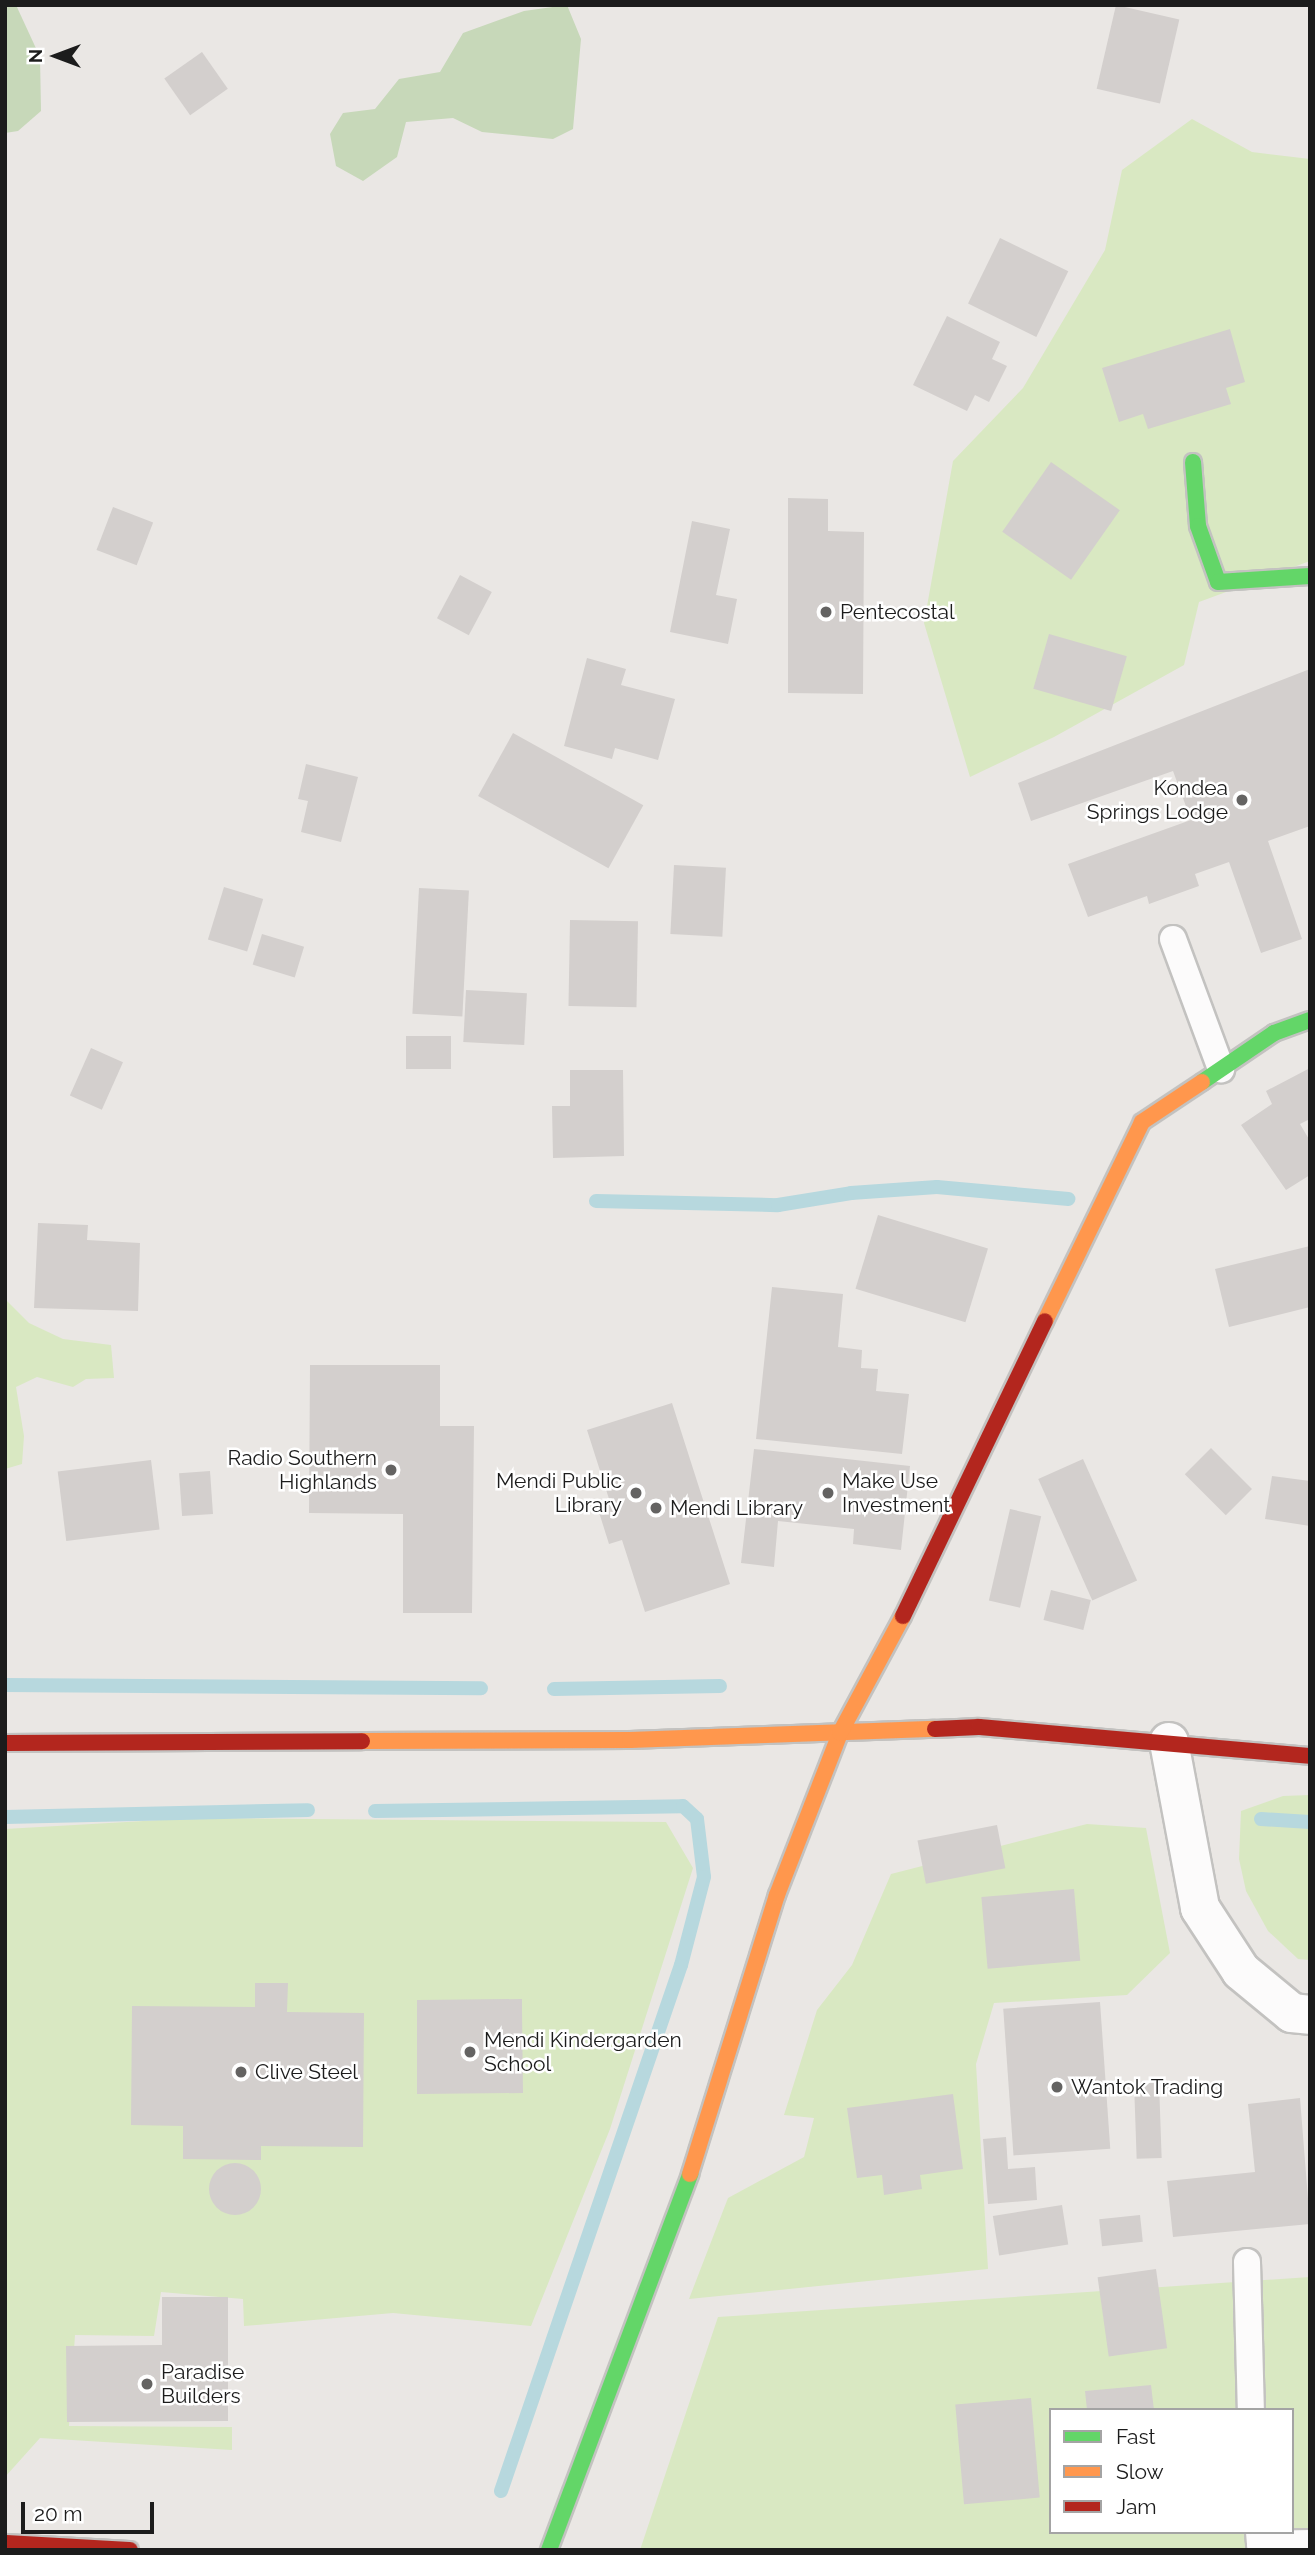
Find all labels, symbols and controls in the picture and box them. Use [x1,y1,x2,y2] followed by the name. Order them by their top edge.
[21,21,91,91] north arrow
[24,49,46,63] text: N
[840,599,955,625] place label: Pentecostal
[818,604,834,620] marker: Pentecostal
[1087,775,1228,825] place label: Kondea Springs Lodge
[1234,792,1250,808] marker: Kondea Springs Lodge
[228,1445,377,1495] place label: Radio Southern Highlands
[383,1462,399,1478] marker: Radio Southern Highlands
[496,1468,622,1518] place label: Mendi Public Library
[842,1468,950,1518] place label: Make Use Investment
[628,1485,644,1501] marker: Mendi Public Library
[820,1485,836,1501] marker: Make Use Investment
[670,1495,803,1521] place label: Mendi Library
[648,1500,664,1516] marker: Mendi Library
[484,2027,682,2077] place label: Mendi Kindergarden School
[462,2044,478,2060] marker: Mendi Kindergarden School
[255,2059,358,2085] place label: Clive Steel
[233,2064,249,2080] marker: Clive Steel
[1071,2074,1224,2100] place label: Wantok Trading
[1049,2079,1065,2095] marker: Wantok Trading
[161,2359,244,2409] place label: Paradise Builders
[139,2376,155,2392] marker: Paradise Builders
[1049,2408,1294,2534] legend
[1116,2424,1156,2449] text: Fast
[1116,2459,1164,2484] text: Slow
[24,2488,158,2532] scale bar
[1116,2494,1157,2519] text: Jam
[34,2501,82,2526] text: 20 m

